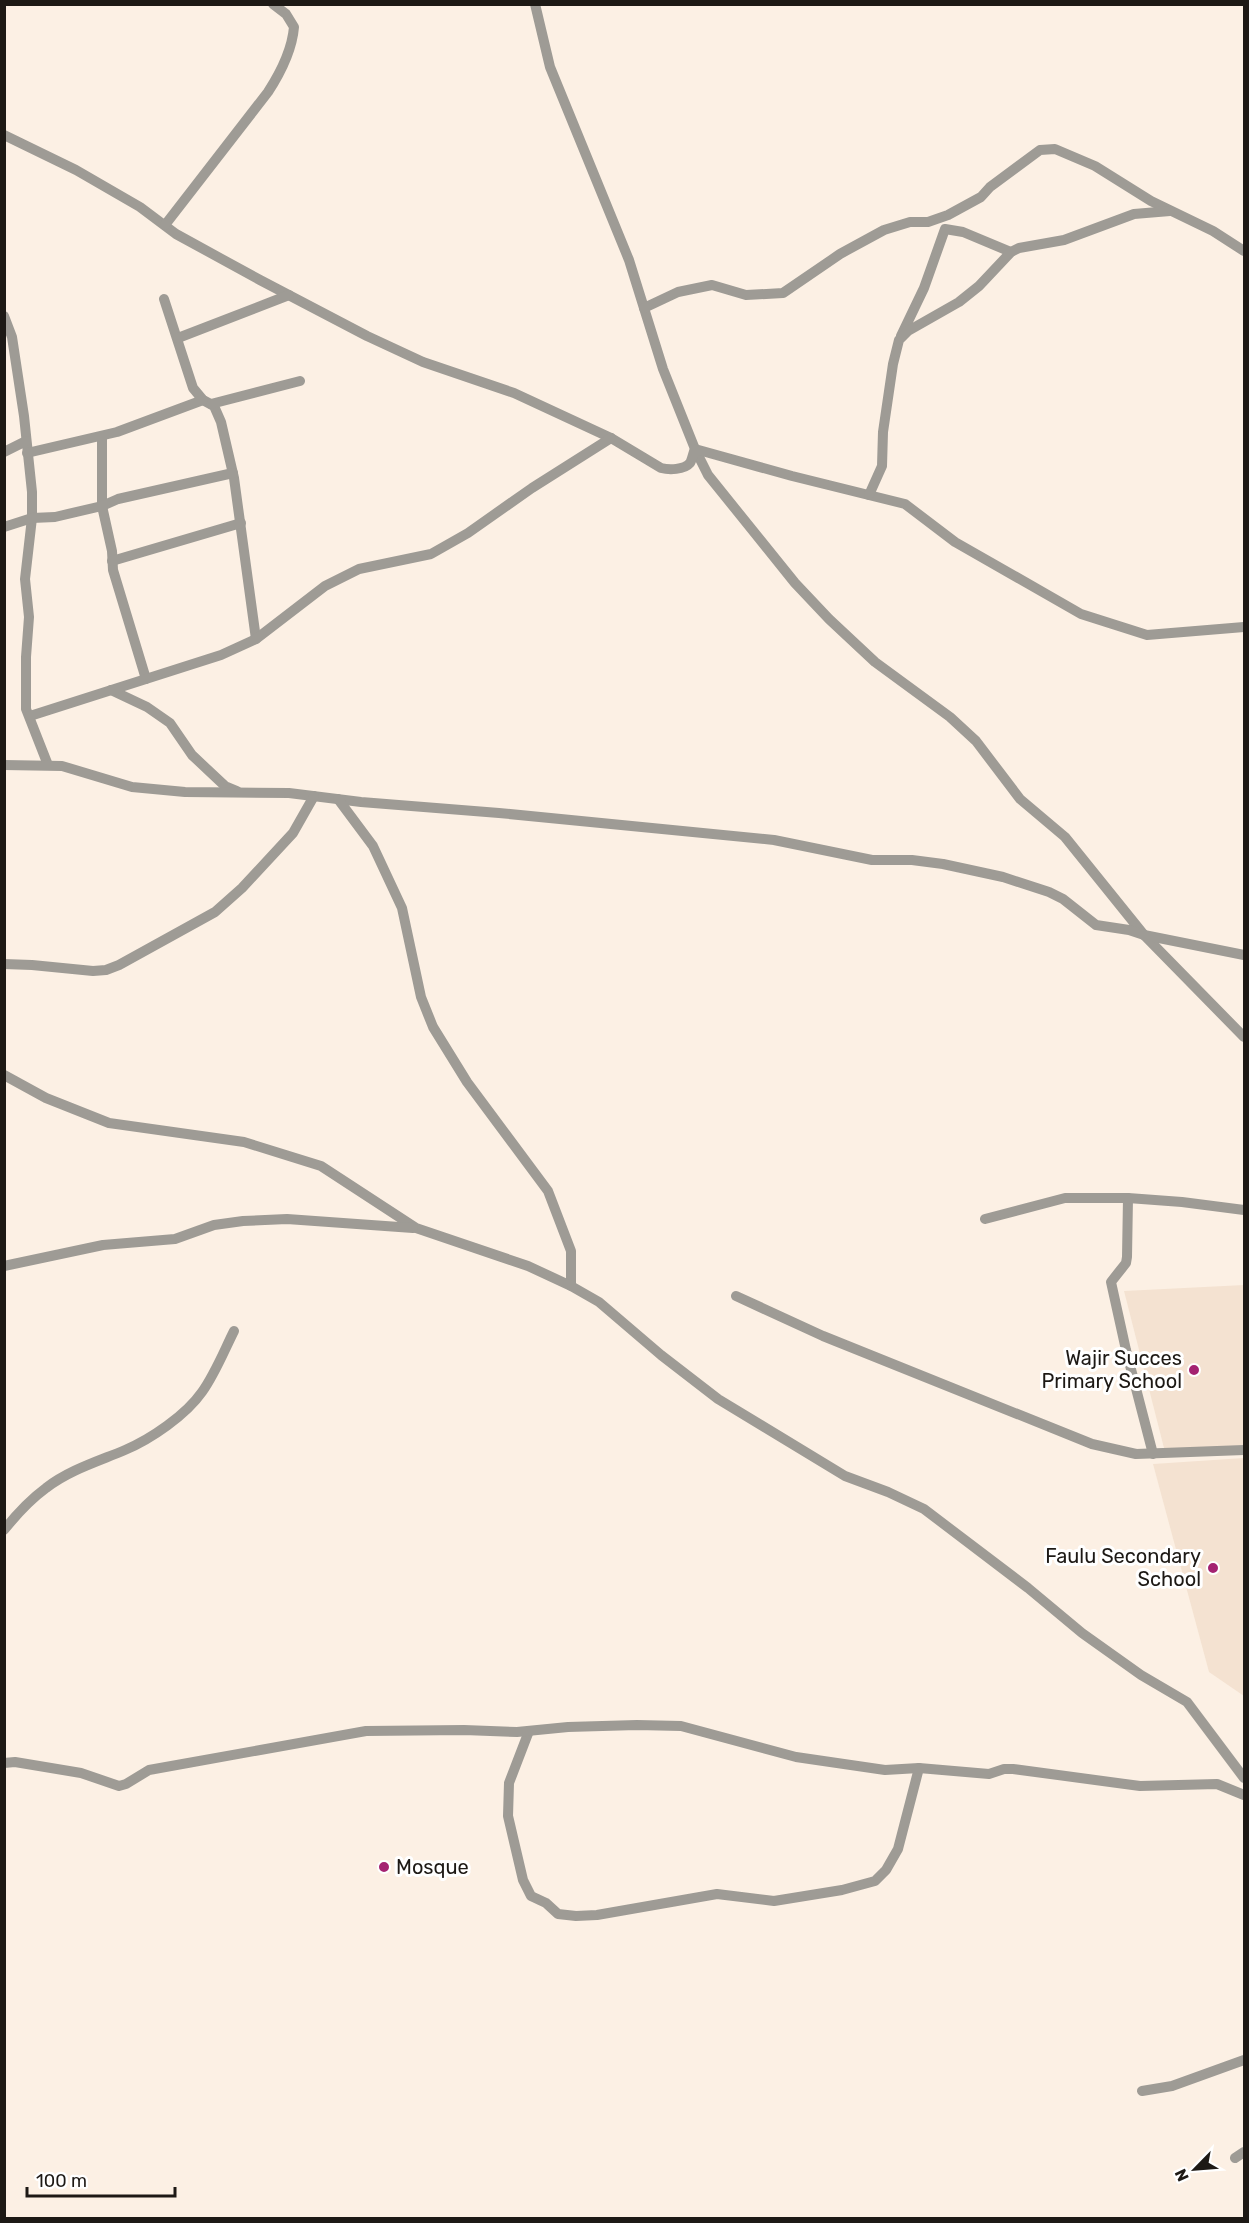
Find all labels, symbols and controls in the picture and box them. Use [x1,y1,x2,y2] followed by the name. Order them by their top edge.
[1041,1346,1182,1393] place label: Wajir Succes Primary School
[1187,1363,1201,1377] marker: Wajir Succes Primary School
[1045,1544,1201,1591] place label: Faulu Secondary School
[1206,1561,1220,1575] marker: Faulu Secondary School
[396,1855,469,1879] place label: Mosque
[377,1860,391,1874] marker: Mosque
[1165,2139,1225,2199] north arrow
[27,2160,176,2198] scale bar
[1171,2166,1193,2184] text: N
[36,2170,87,2192] text: 100 m

